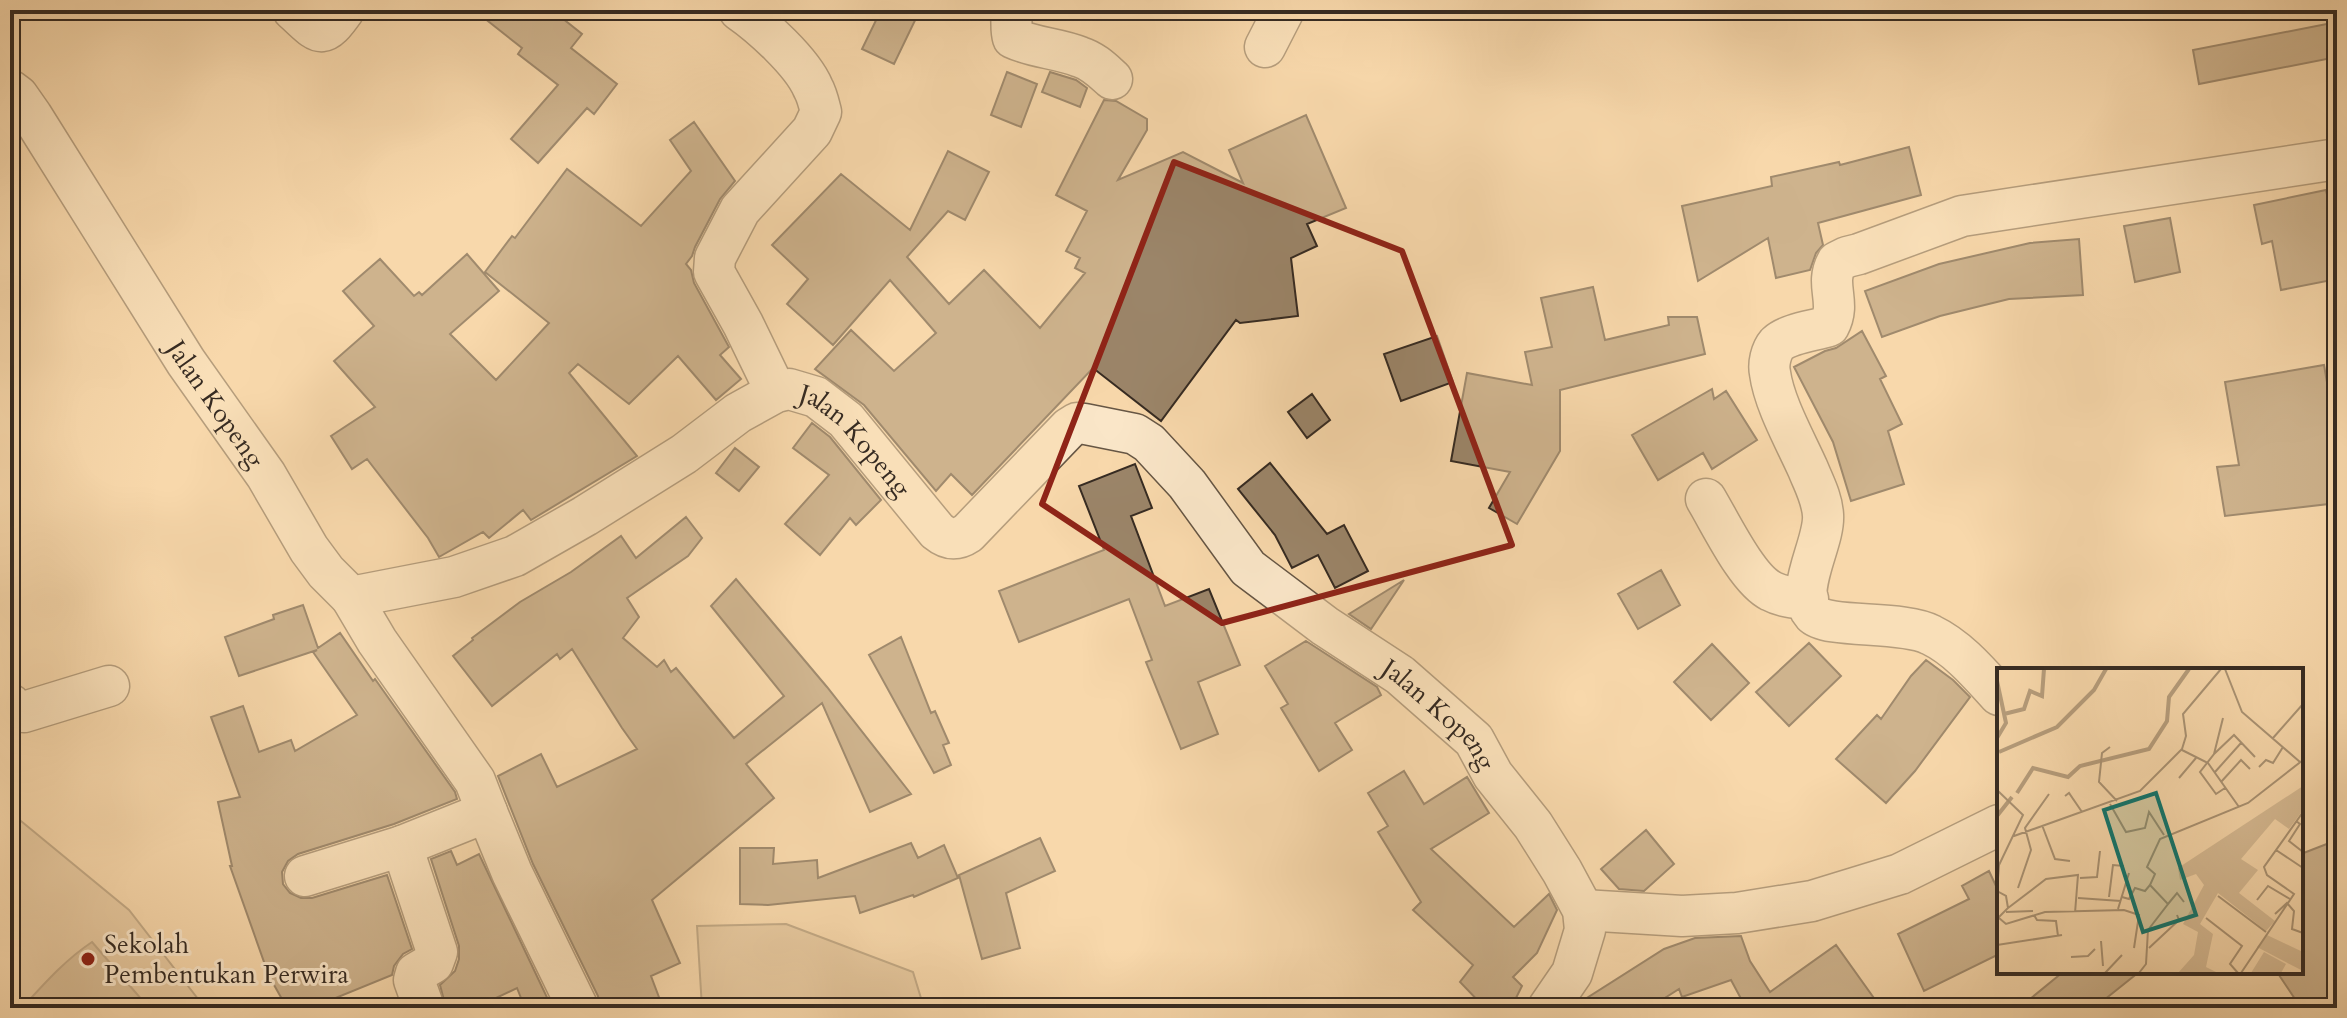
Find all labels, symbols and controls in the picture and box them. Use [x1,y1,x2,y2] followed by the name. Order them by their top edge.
[157,330,273,475] street label: Jalan Kopeng
[791,375,919,504] street label: Jalan Kopeng
[1371,649,1504,777] street label: Jalan Kopeng
[1997,668,2303,974] inset map
[104,927,349,992] place label: Sekolah Pembentukan Perwira
[79,950,97,968] marker: Sekolah Pembentukan Perwira

